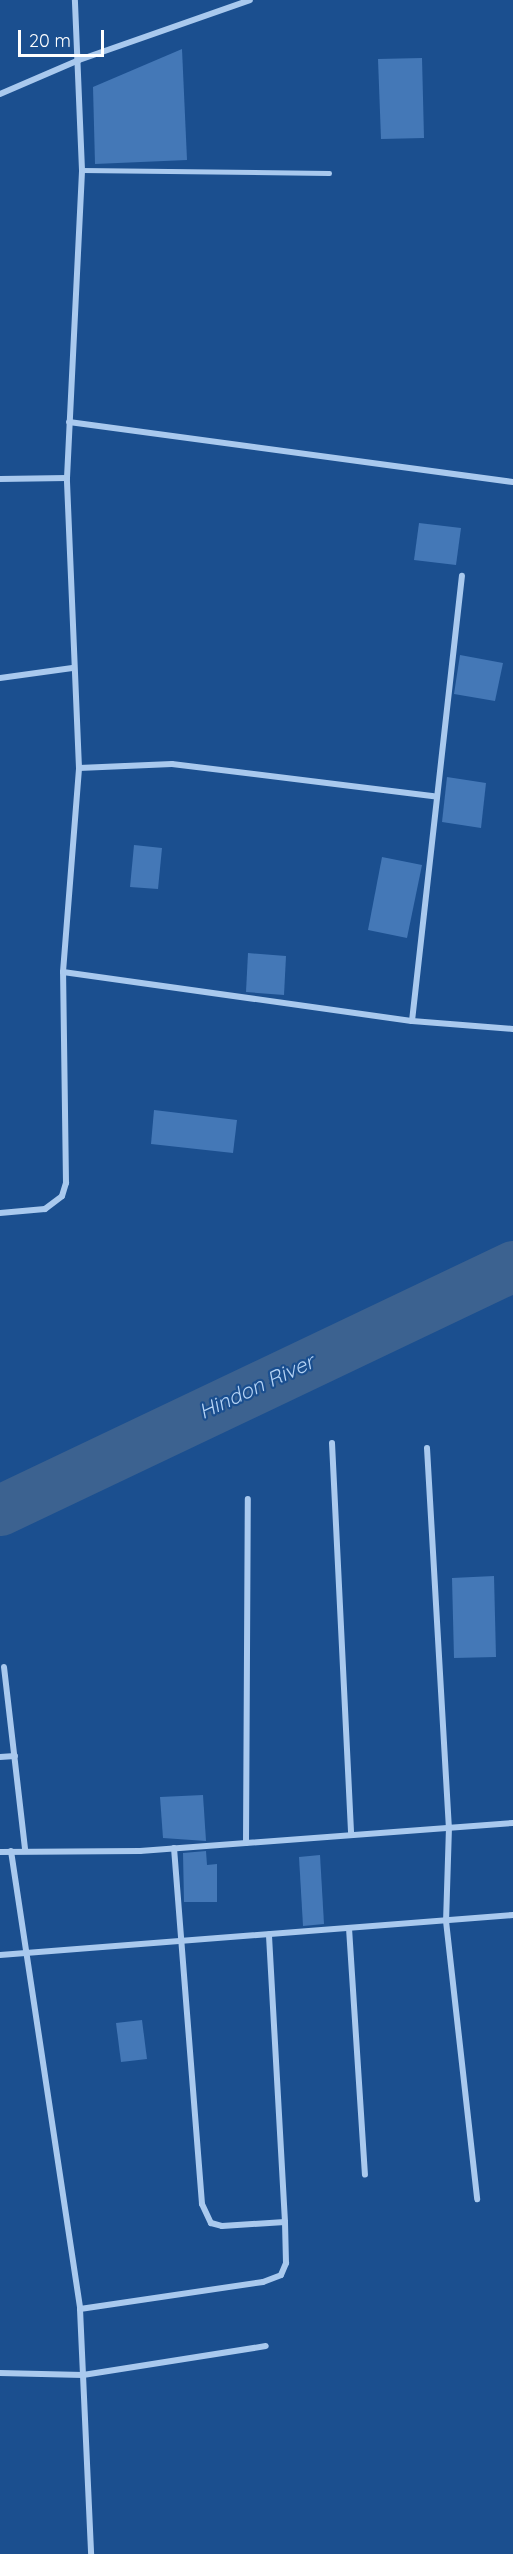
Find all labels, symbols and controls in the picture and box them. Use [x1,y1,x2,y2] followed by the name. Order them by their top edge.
[21,18,106,56] scale bar
[29,29,71,52] text: 20 m
[194,1348,318,1424] water label: Hindon River

